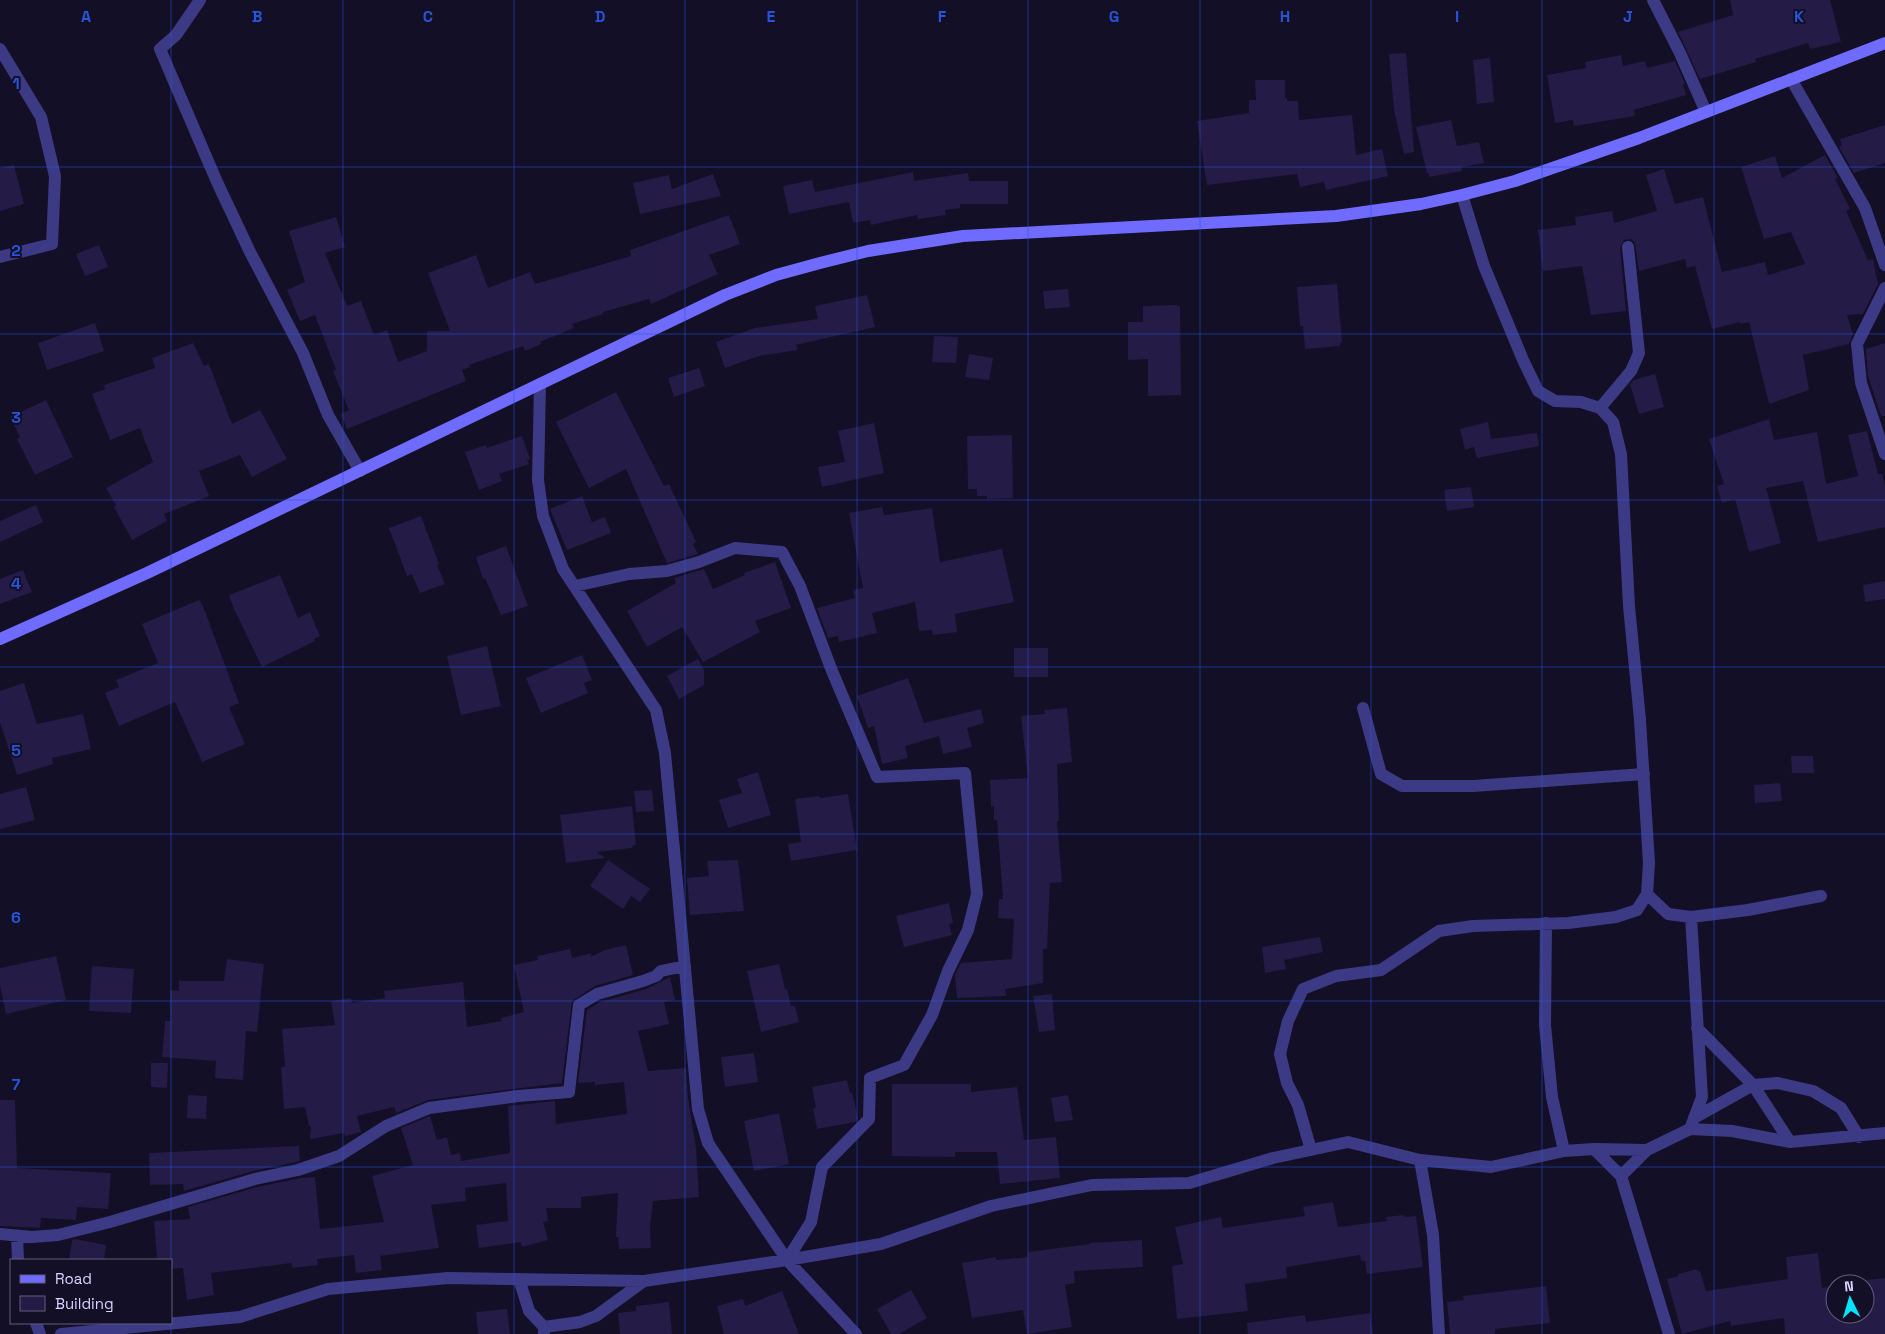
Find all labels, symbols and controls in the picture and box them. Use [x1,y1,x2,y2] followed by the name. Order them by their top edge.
[81,6,91,27] text: A
[252,6,262,27] text: B
[423,6,433,27] text: C
[595,6,605,27] text: D
[767,6,776,27] text: E
[938,6,947,27] text: F
[1109,6,1119,27] text: G
[1280,6,1290,27] text: H
[1455,6,1459,27] text: I
[1623,6,1633,27] text: J
[1794,6,1804,27] text: K
[12,73,20,94] text: 1
[11,240,21,261] text: 2
[11,407,21,428] text: 3
[11,573,21,594] text: 4
[11,740,21,761] text: 5
[11,907,21,928] text: 6
[12,1074,21,1095] text: 7
[10,1259,172,1324] legend
[55,1269,92,1288] text: Road
[1825,1274,1875,1324] north arrow
[1843,1277,1854,1295] text: N
[55,1294,114,1313] text: Building

